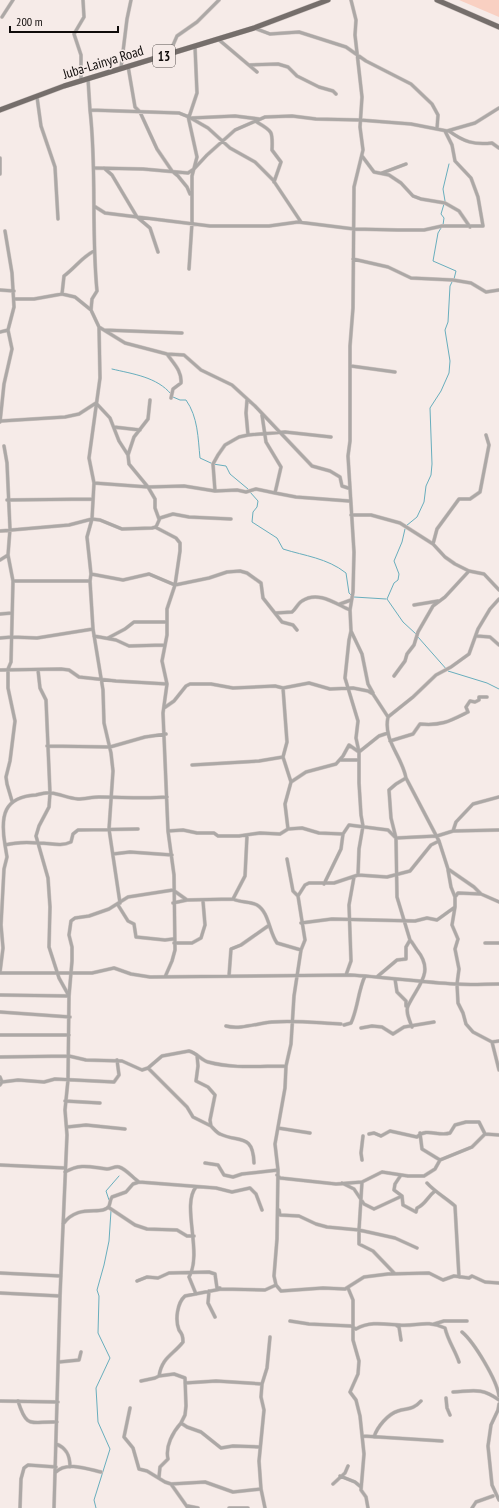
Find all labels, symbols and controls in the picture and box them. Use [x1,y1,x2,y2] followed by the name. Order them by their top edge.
[10,8,118,34] scale bar
[16,14,43,29] text: 200 m
[60,41,145,83] street label: Juba-Lainya Road
[153,45,175,67] road number: 13

